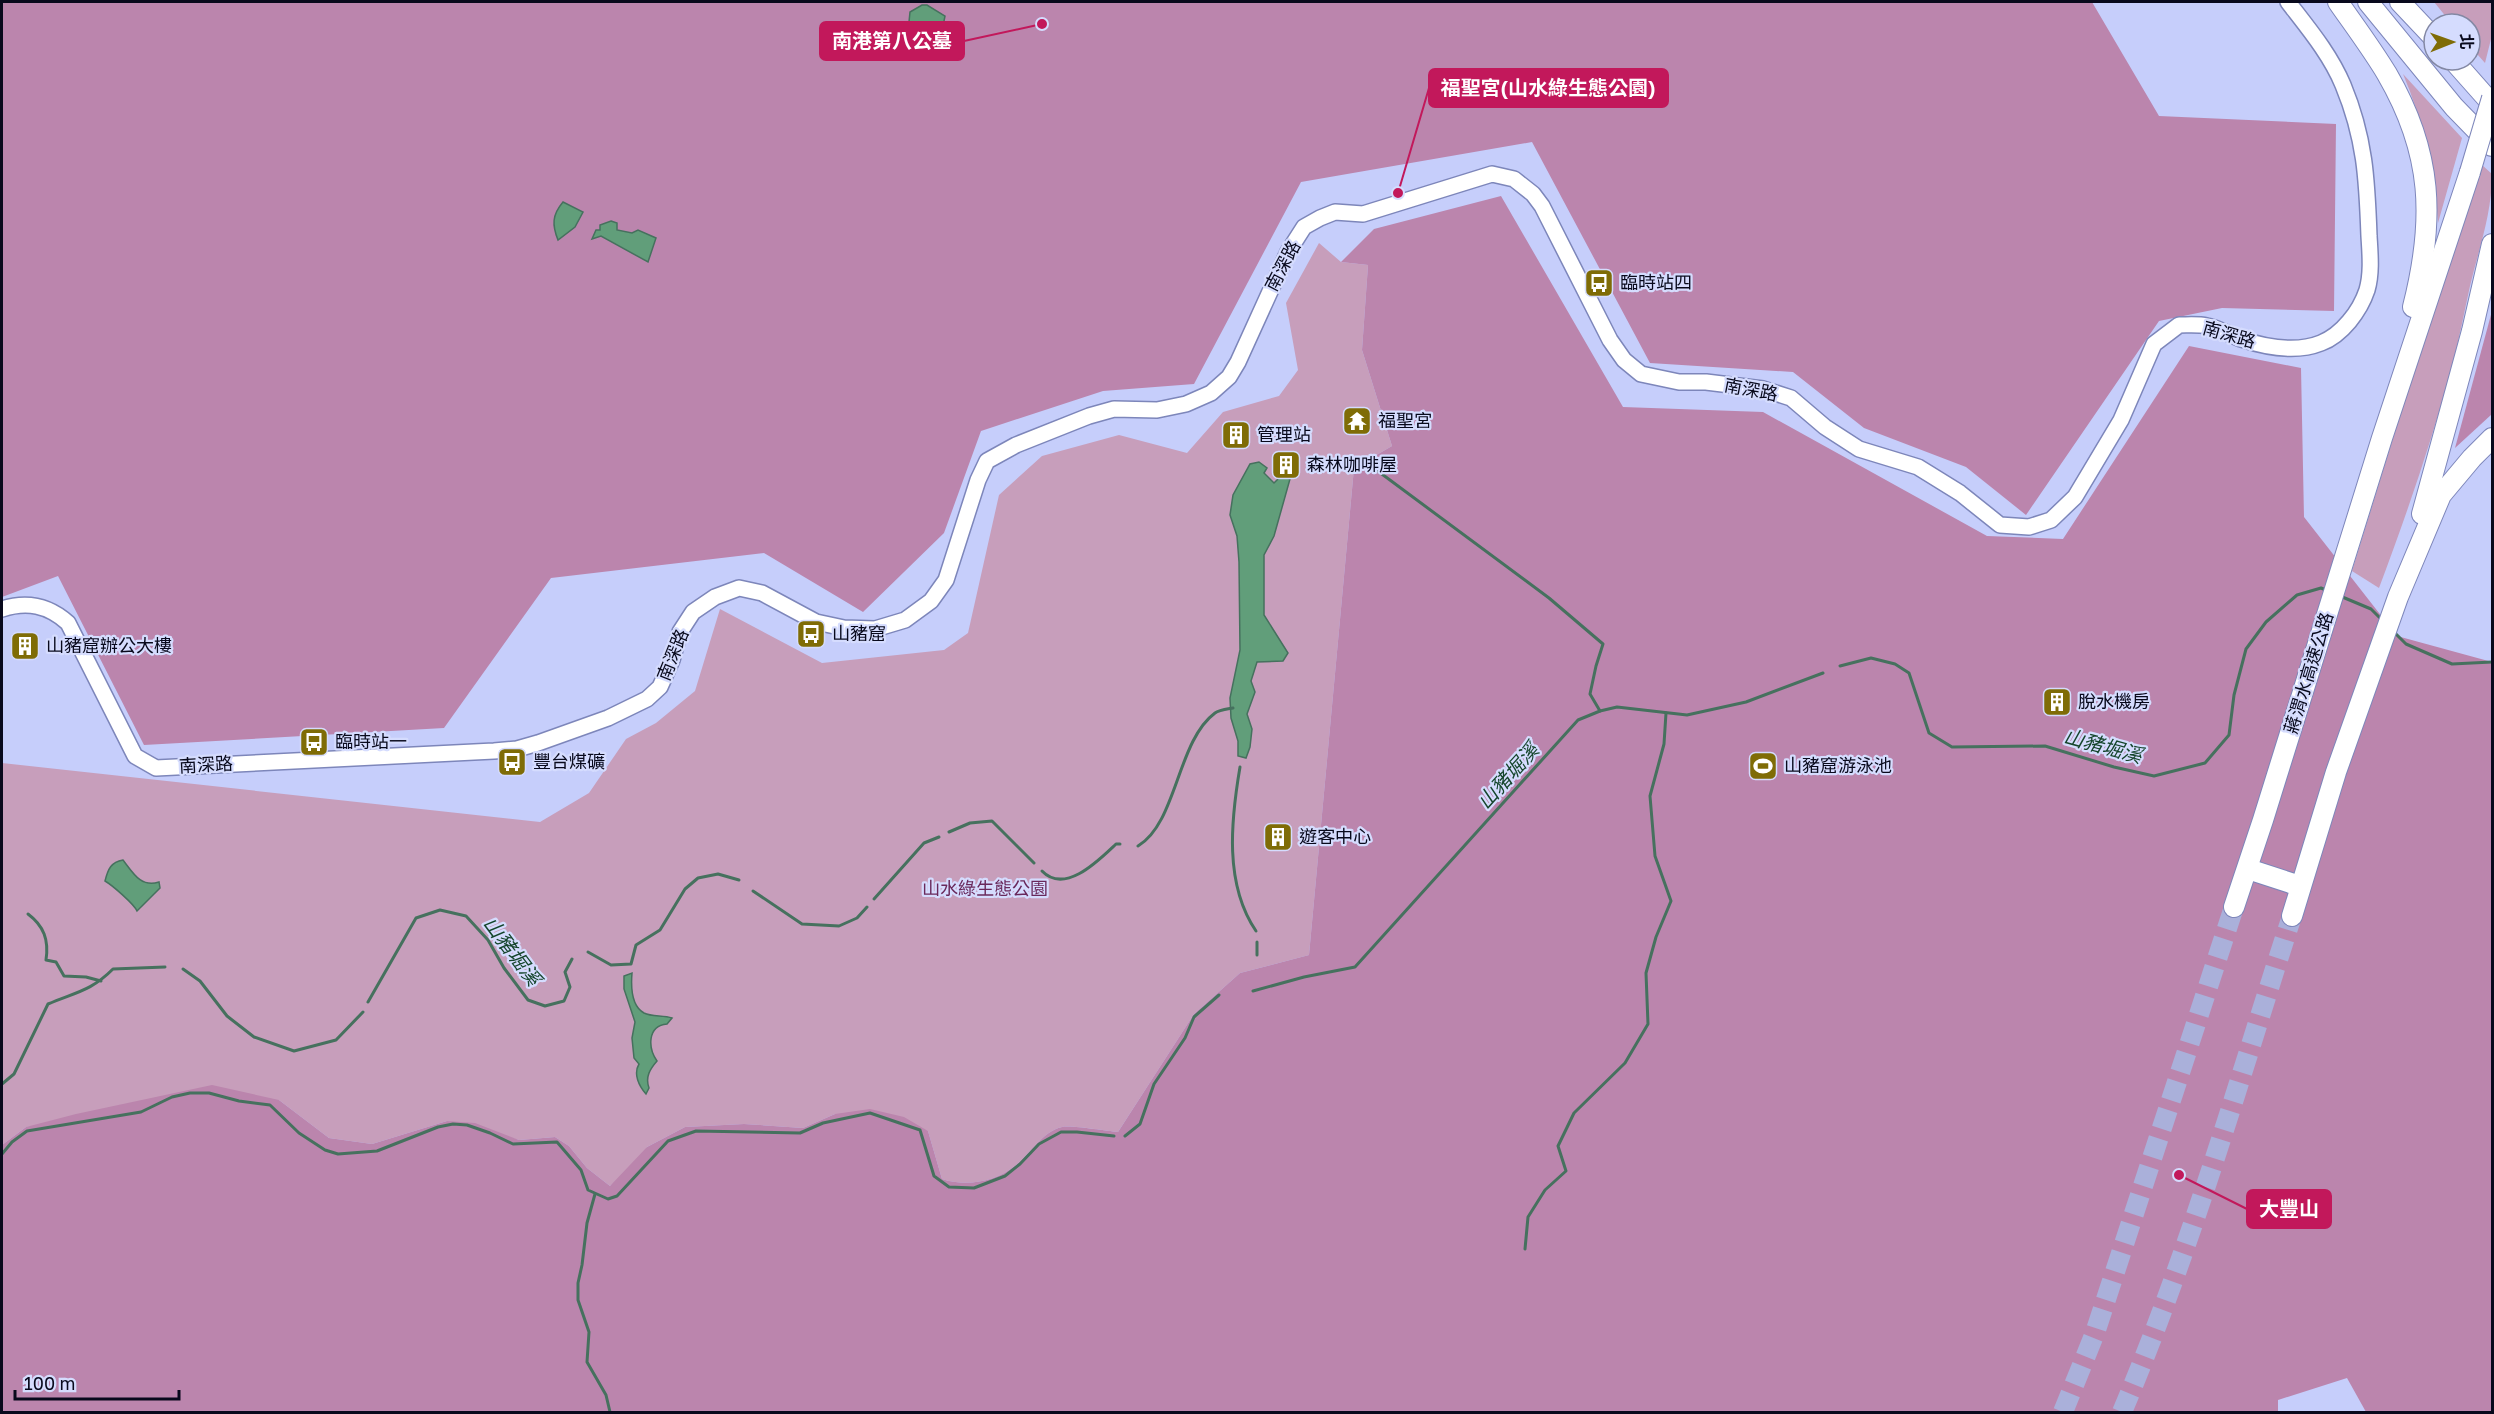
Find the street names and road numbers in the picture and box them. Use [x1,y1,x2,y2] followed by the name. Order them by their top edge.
[1260,237,1305,295] street label: 南深路
[2200,316,2258,352] street label: 南深路
[1723,373,1780,405] street label: 南深路
[2279,609,2337,736] street label: 蔣渭水高速公路
[652,625,692,684] street label: 南深路
[178,752,233,776] street label: 南深路

